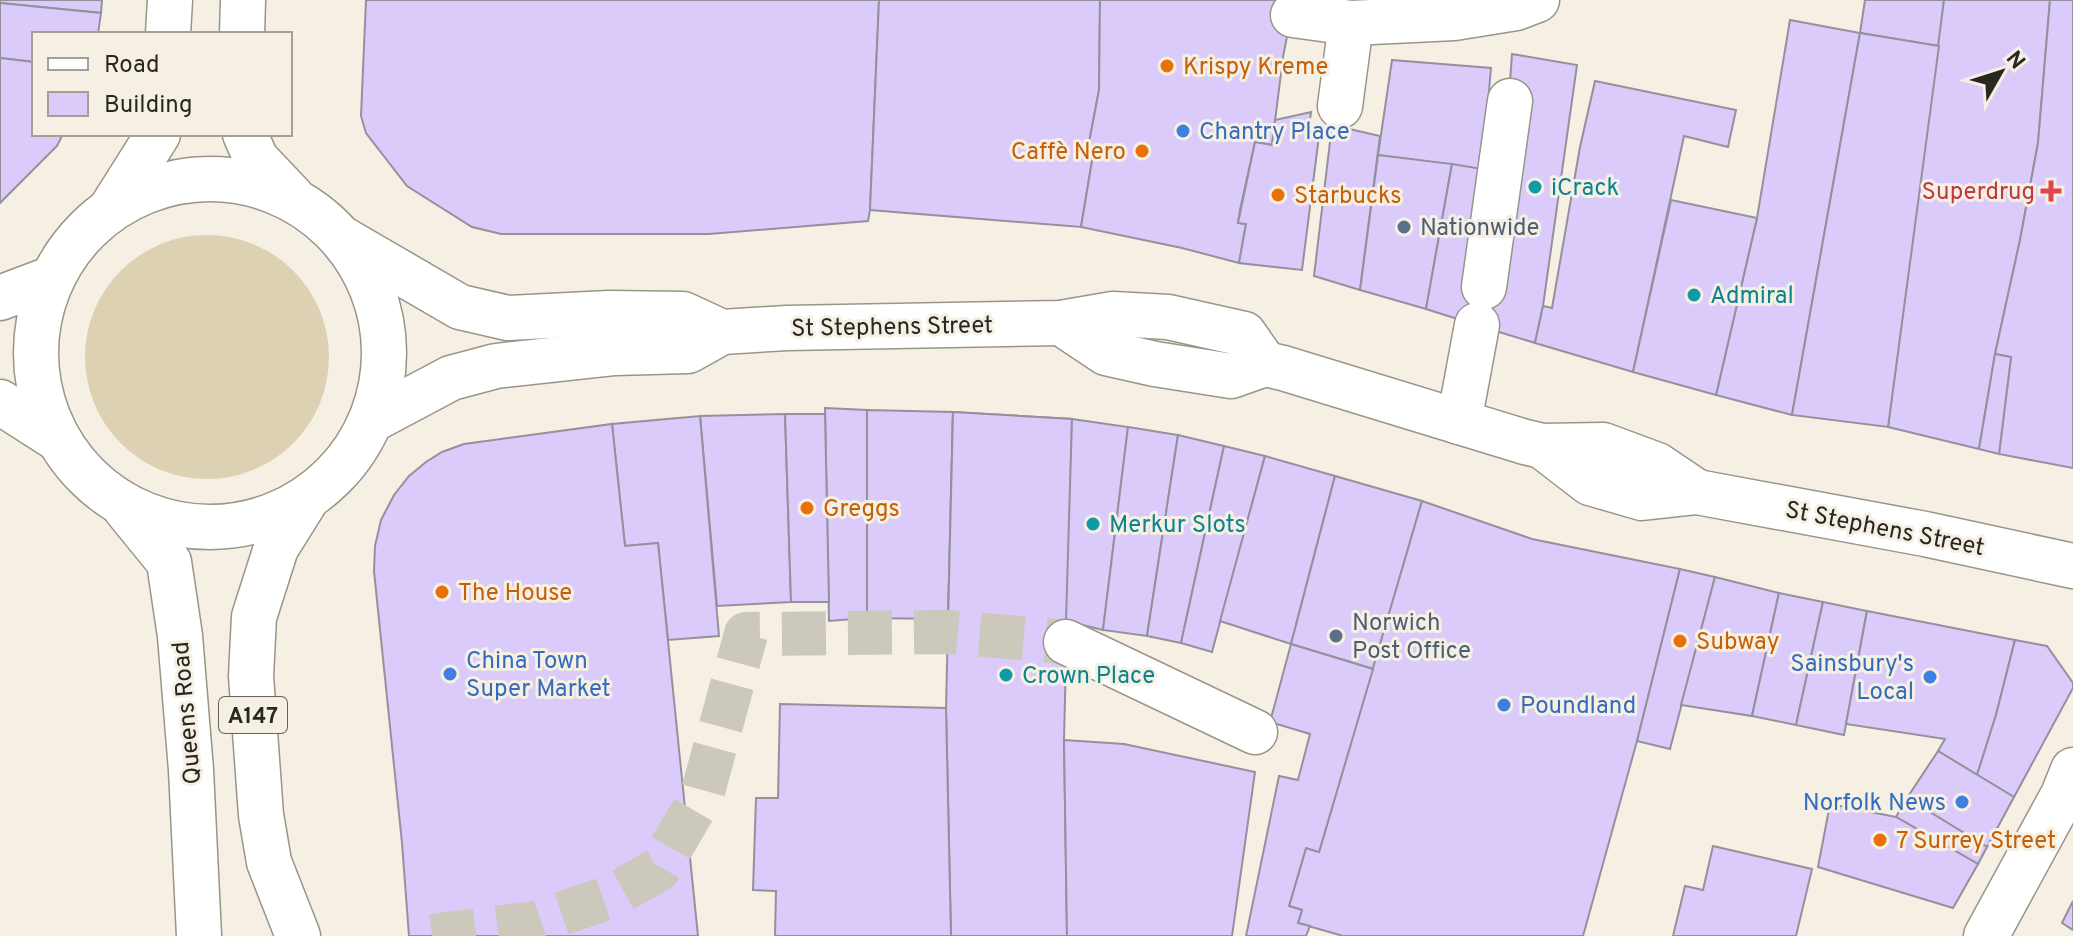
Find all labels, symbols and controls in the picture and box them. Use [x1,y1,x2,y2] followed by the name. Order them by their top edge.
[32,32,292,136] legend
[1961,32,2041,112] north arrow
[1999,46,2030,76] text: N
[104,51,160,81] text: Road
[1183,53,1329,83] place label: Krispy Kreme
[1158,57,1176,75] marker: Krispy Kreme
[104,91,193,121] text: Building
[1199,118,1350,148] place label: Chantry Place
[1174,122,1192,140] marker: Chantry Place
[1011,138,1126,168] place label: Caffè Nero
[1133,142,1151,160] marker: Caffè Nero
[1551,174,1619,204] place label: iCrack
[1526,178,1544,196] marker: iCrack
[1922,178,2035,208] place label: Superdrug
[1294,182,1402,212] place label: Starbucks
[2042,182,2060,200] marker: Superdrug
[1269,186,1287,204] marker: Starbucks
[1420,214,1539,244] place label: Nationwide
[1395,218,1413,236] marker: Nationwide
[1710,282,1794,312] place label: Admiral
[1685,286,1703,304] marker: Admiral
[791,311,993,345] street label: St Stephens Street
[823,495,900,525] place label: Greggs
[1783,496,1987,564] street label: St Stephens Street
[798,499,816,517] marker: Greggs
[1109,511,1246,541] place label: Merkur Slots
[1084,515,1102,533] marker: Merkur Slots
[458,579,572,609] place label: The House
[433,583,451,601] marker: The House
[1352,609,1471,667] place label: Norwich Post Office
[1327,627,1345,645] marker: Norwich Post Office
[1696,628,1779,658] place label: Subway
[1671,632,1689,650] marker: Subway
[167,640,209,786] street label: Queens Road
[466,647,611,705] place label: China Town Super Market
[1790,650,1914,708] place label: Sainsbury's Local
[1022,662,1155,692] place label: Crown Place
[441,665,459,683] marker: China Town Super Market
[997,666,1015,684] marker: Crown Place
[1921,668,1939,686] marker: Sainsbury's Local
[1520,692,1636,722] place label: Poundland
[1495,696,1513,714] marker: Poundland
[219,697,287,733] road number: A147
[1803,789,1946,819] place label: Norfolk News
[1953,793,1971,811] marker: Norfolk News
[1896,827,2056,857] place label: 7 Surrey Street
[1871,831,1889,849] marker: 7 Surrey Street

